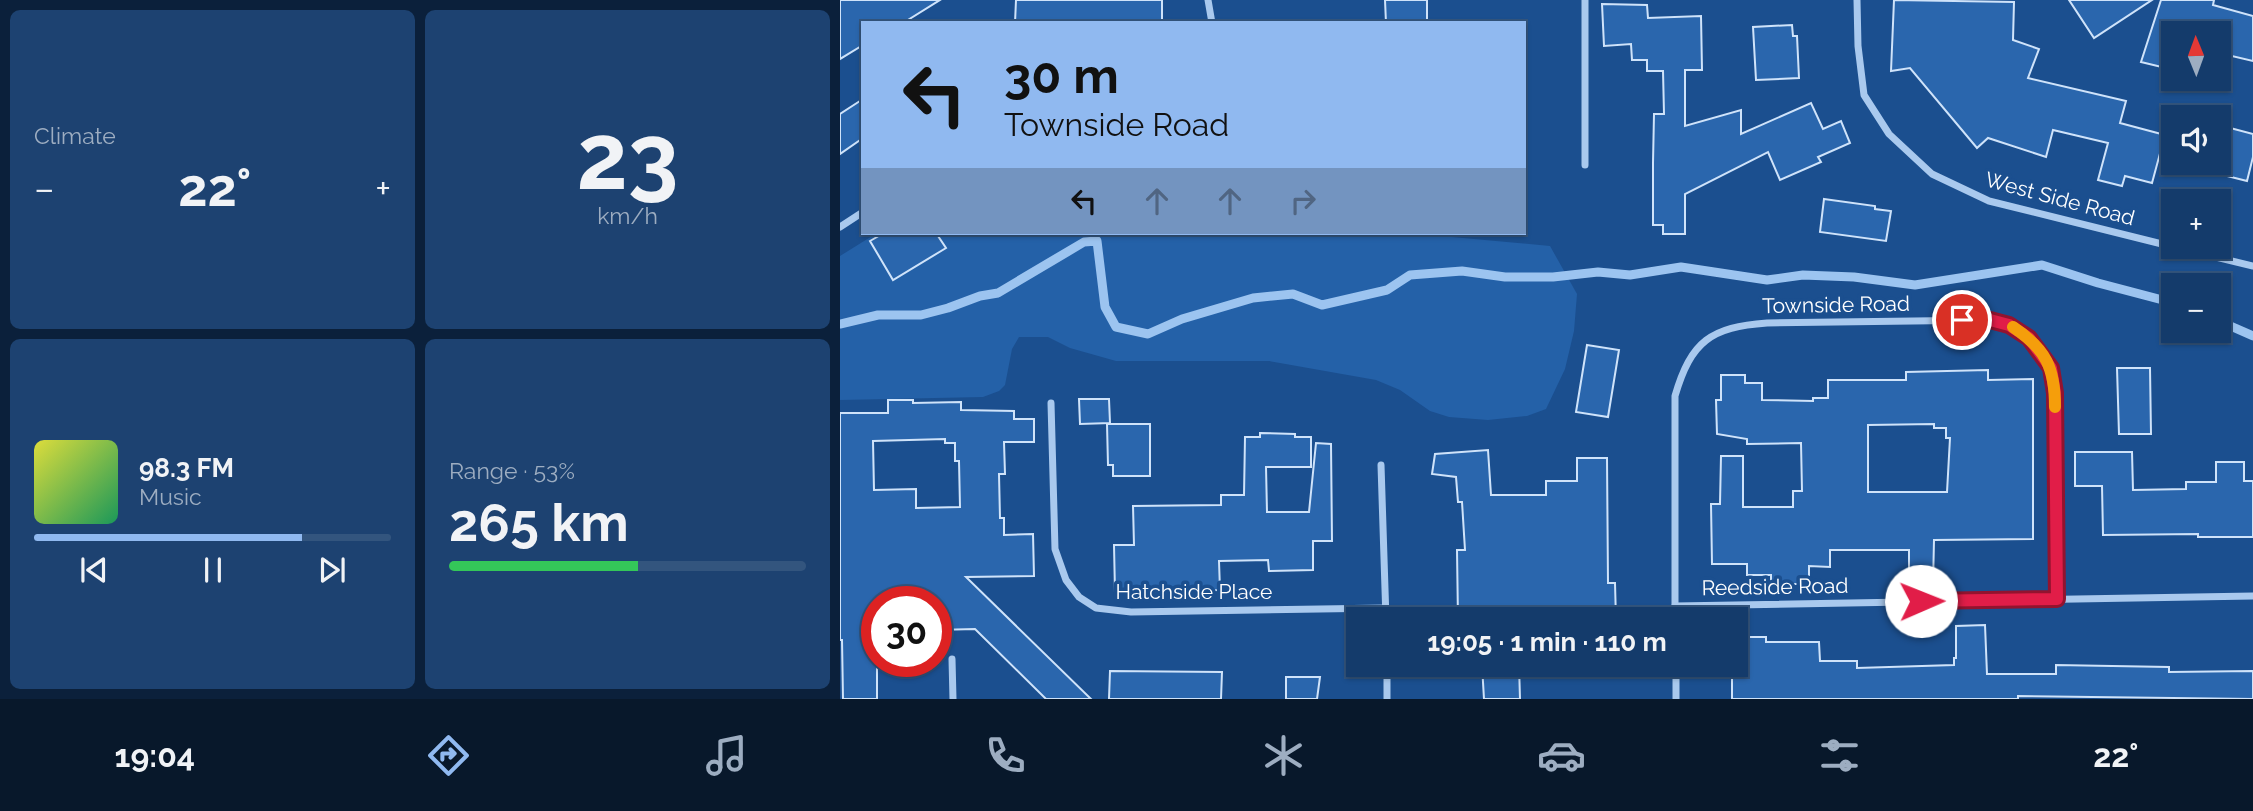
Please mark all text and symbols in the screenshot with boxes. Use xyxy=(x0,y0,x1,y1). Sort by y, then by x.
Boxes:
north arrow xyxy=(2161,21,2231,91)
map controls xyxy=(2161,21,2231,343)
text: 30 m xyxy=(1004,47,1119,104)
icon: left xyxy=(889,49,980,140)
text: 23 xyxy=(576,103,679,210)
button: sound xyxy=(2161,105,2231,175)
text: Townside Road xyxy=(1004,106,1229,143)
text: Climate xyxy=(34,122,116,149)
text: 22° xyxy=(178,157,251,218)
text: − xyxy=(34,166,54,211)
text: + xyxy=(375,166,391,211)
street label: West Side Road xyxy=(1983,167,2138,231)
icon: left xyxy=(1065,182,1103,220)
icon: ahead xyxy=(1138,182,1176,220)
icon: ahead xyxy=(1211,182,1249,220)
icon: right xyxy=(1284,182,1322,220)
button: + xyxy=(2161,189,2231,259)
text: km/h xyxy=(597,202,658,229)
button: − xyxy=(2161,273,2231,343)
pin xyxy=(1932,290,1992,350)
street label: Townside Road xyxy=(1762,291,1910,318)
icon: arrive xyxy=(1943,301,1981,339)
text: 98.3 FM xyxy=(139,453,234,483)
text: Range · 53% xyxy=(449,457,575,484)
text: Music xyxy=(139,483,202,510)
text: 265 km xyxy=(449,492,629,553)
icon: previous xyxy=(75,551,113,589)
icon: pause xyxy=(194,551,232,589)
icon: next xyxy=(313,551,351,589)
position arrow xyxy=(1884,564,1958,638)
street label: Reedside Road xyxy=(1701,573,1849,600)
street label: Hatchside Place xyxy=(1116,579,1272,604)
speed limit sign: 30 xyxy=(861,586,952,677)
text: 19:05 · 1 min · 110 m xyxy=(1427,627,1667,657)
icon: directions xyxy=(424,731,473,780)
icon: music xyxy=(702,731,751,780)
icon: phone xyxy=(981,731,1030,780)
icon: climate xyxy=(1259,731,1308,780)
icon: car xyxy=(1537,731,1586,780)
icon: filters xyxy=(1815,731,1864,780)
text: 19:04 xyxy=(115,737,195,774)
text: 22° xyxy=(2093,737,2138,774)

